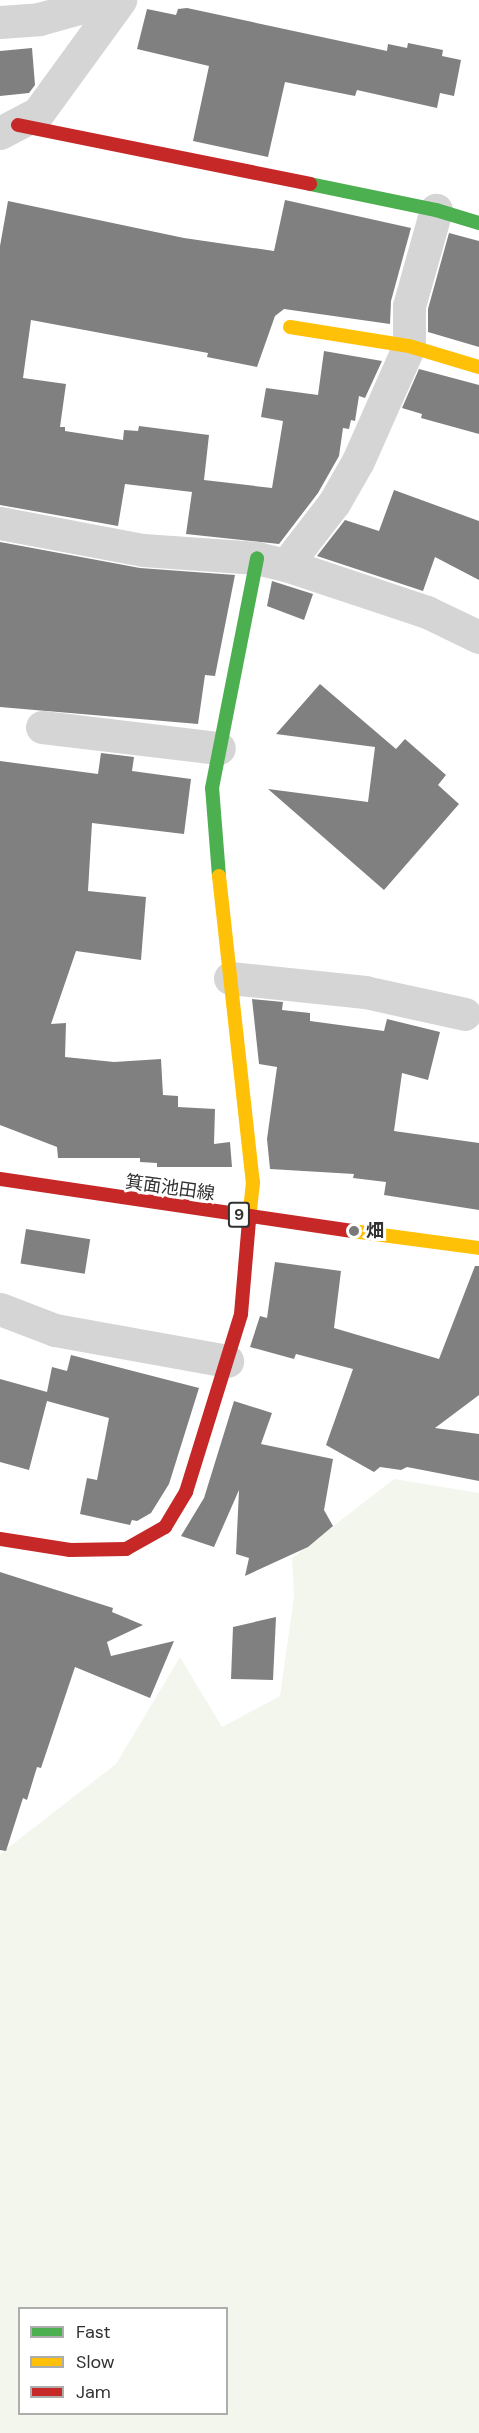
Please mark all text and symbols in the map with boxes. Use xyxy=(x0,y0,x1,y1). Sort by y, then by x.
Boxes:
street label: 箕面池田線 xyxy=(124,1171,216,1205)
road number: 9 xyxy=(227,1202,251,1228)
place label: 畑 xyxy=(366,1220,384,1242)
marker: 畑 xyxy=(347,1224,361,1238)
legend xyxy=(18,2307,228,2415)
text: Fast xyxy=(76,2320,111,2344)
text: Slow xyxy=(76,2350,115,2374)
text: Jam xyxy=(76,2380,111,2404)

